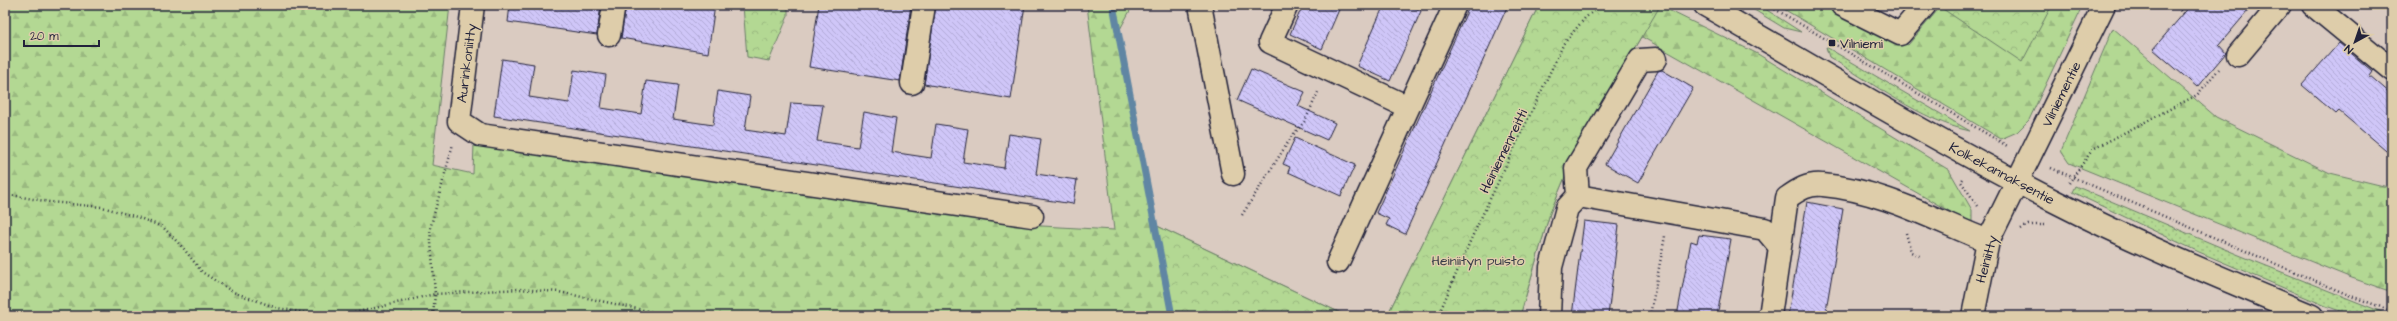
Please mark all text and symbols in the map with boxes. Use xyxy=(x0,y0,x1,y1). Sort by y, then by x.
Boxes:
scale bar xyxy=(24,22,99,48)
street label: Aurinkoniitty xyxy=(452,22,482,104)
north arrow xyxy=(2335,22,2375,62)
text: 20 m xyxy=(30,28,59,45)
place label: Vilniemi xyxy=(1840,34,1883,54)
marker: Vilniemi xyxy=(1827,38,1837,48)
text: N xyxy=(2341,41,2356,57)
street label: Vilniementie xyxy=(2037,58,2087,131)
street label: Heiniemenreitti xyxy=(1475,106,1533,197)
street label: Kolkekannaksentie xyxy=(1945,138,2058,210)
street label: Heiniitty xyxy=(1971,233,2003,285)
park label: Heiniityn puisto xyxy=(1432,251,1525,271)

